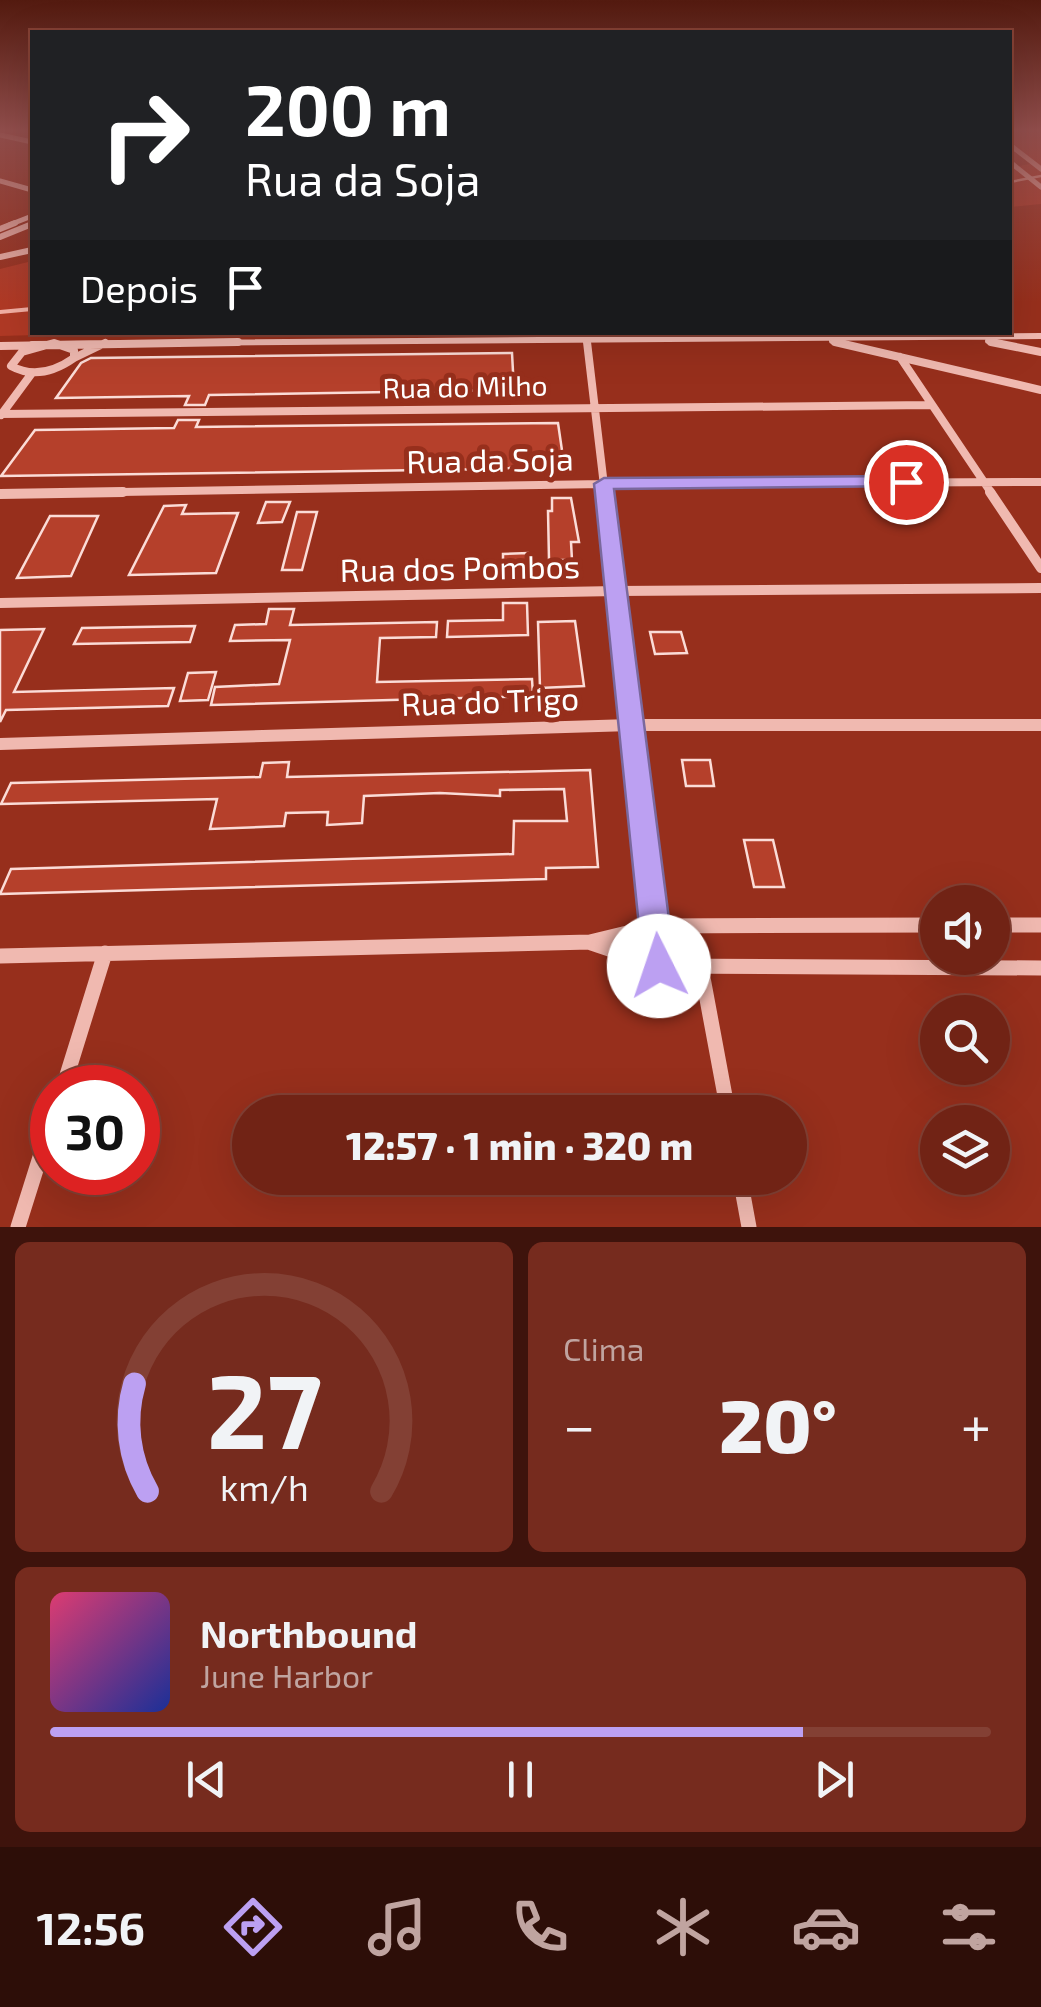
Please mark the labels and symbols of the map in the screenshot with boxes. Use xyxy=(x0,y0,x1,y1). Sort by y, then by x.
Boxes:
street label: Rua do Milho xyxy=(382,368,548,404)
street label: Rua da Soja xyxy=(406,439,574,480)
pin xyxy=(864,440,949,525)
street label: Rua dos Pombos xyxy=(340,546,580,588)
street label: Rua do Trigo xyxy=(400,678,580,722)
position arrow xyxy=(607,914,711,1018)
speed limit sign: 30 xyxy=(30,1065,160,1195)

